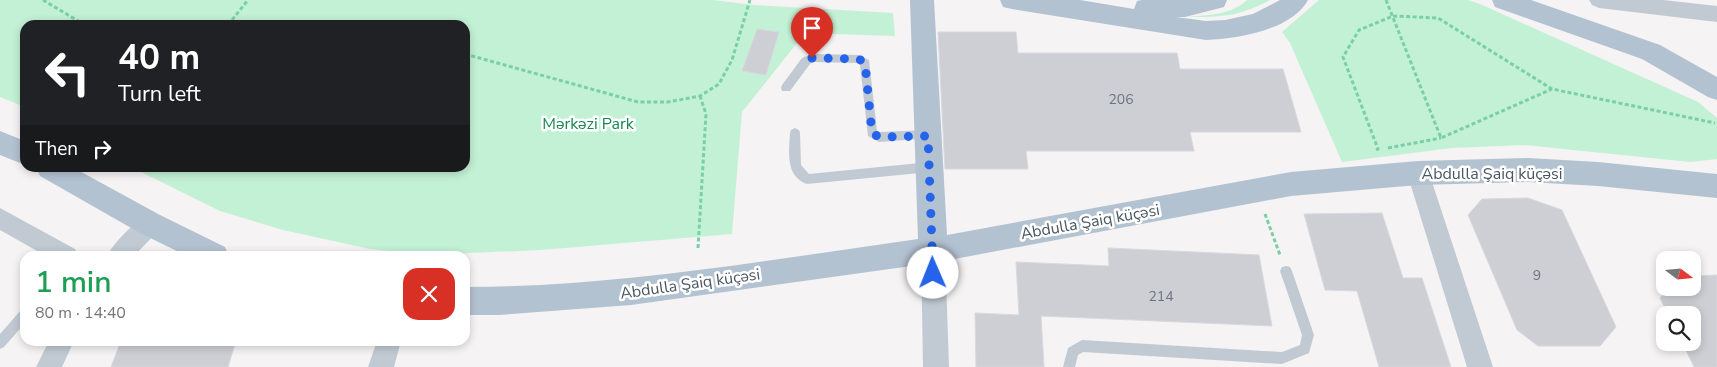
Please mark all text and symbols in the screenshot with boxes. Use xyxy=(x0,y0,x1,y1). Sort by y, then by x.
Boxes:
pin xyxy=(791,7,833,58)
icon: arrive xyxy=(798,14,826,42)
text: 40 m xyxy=(118,34,200,81)
icon: left xyxy=(35,40,100,105)
text: Turn left xyxy=(118,79,201,109)
house number: 206 xyxy=(1108,90,1134,109)
park label: Mərkəzi Park xyxy=(542,113,635,135)
icon: right xyxy=(88,135,116,163)
text: Then xyxy=(35,136,78,162)
street label: Abdulla Şaiq küçəsi xyxy=(1422,163,1562,185)
street label: Abdulla Şaiq küçəsi xyxy=(1019,199,1162,245)
position arrow xyxy=(906,246,958,298)
north arrow xyxy=(1656,251,1701,296)
map controls xyxy=(1656,251,1701,351)
text: 1 min xyxy=(35,262,111,303)
street label: Abdulla Şaiq küçəsi xyxy=(619,263,761,305)
house number: 9 xyxy=(1533,266,1541,285)
button: close xyxy=(403,268,455,320)
house number: 214 xyxy=(1148,287,1174,306)
text: 80 m · 14:40 xyxy=(35,302,126,324)
button: search xyxy=(1656,306,1701,351)

